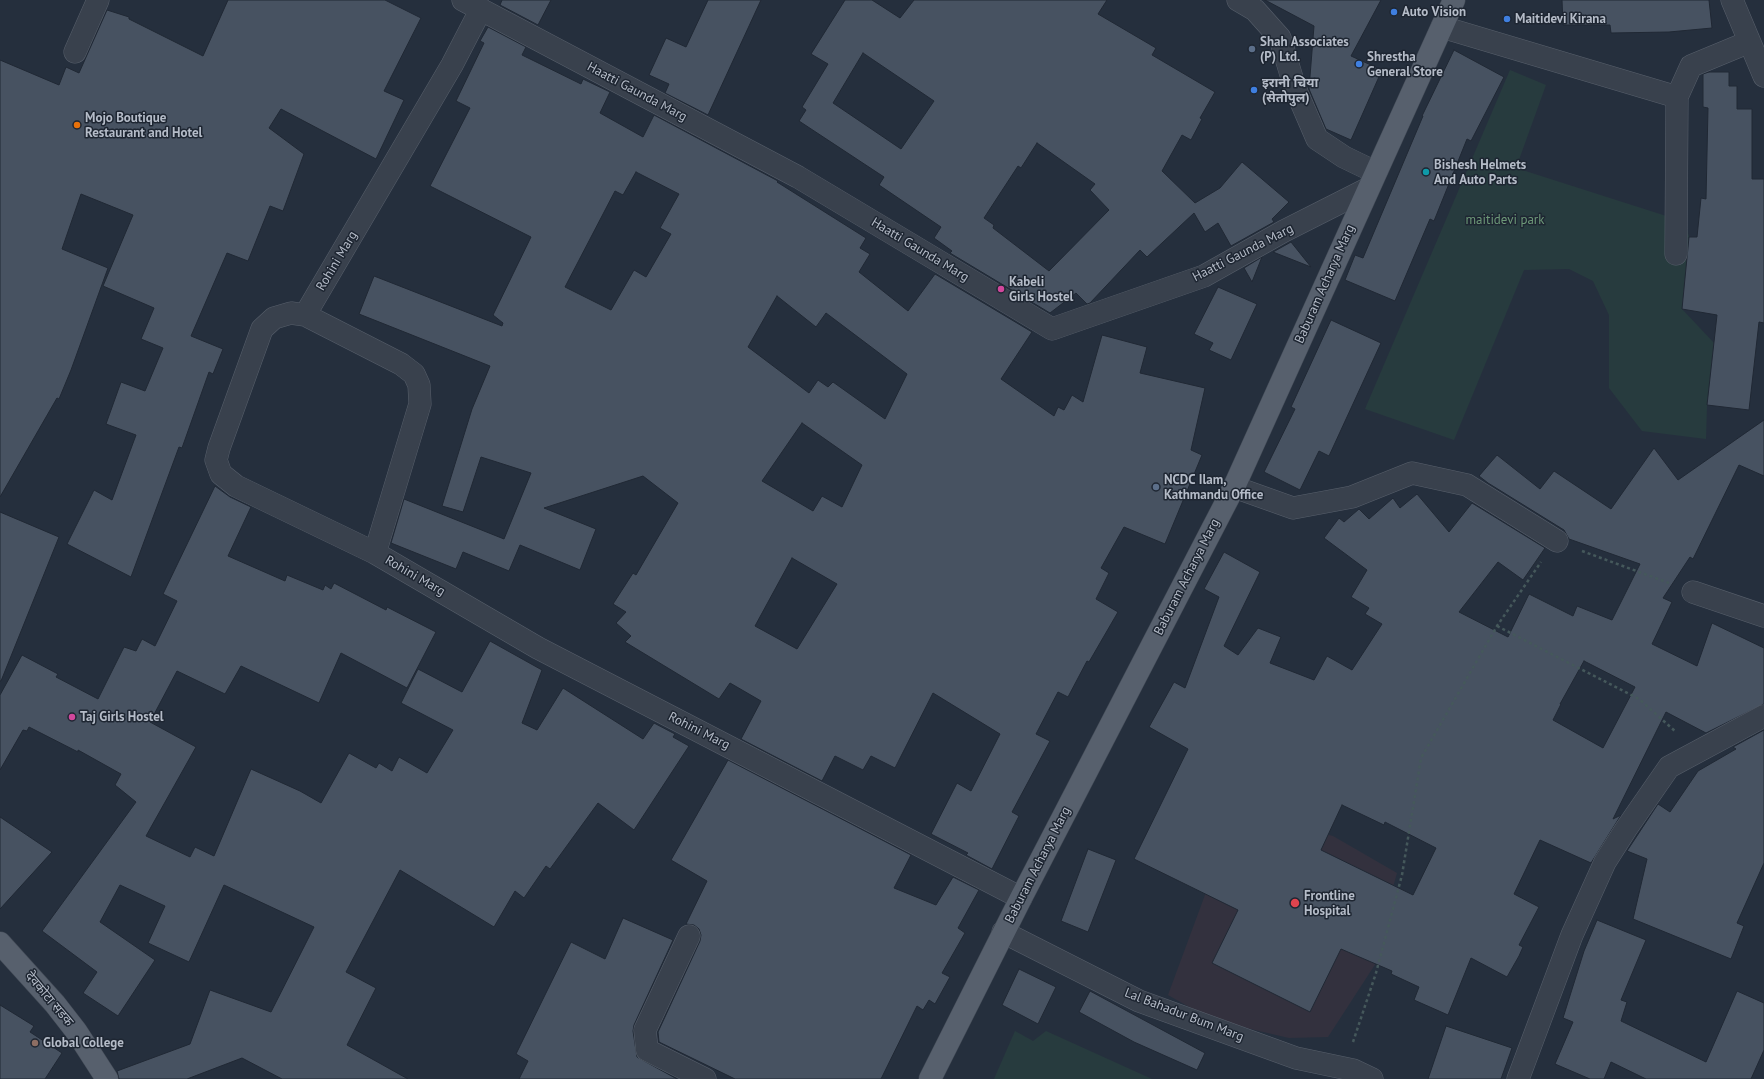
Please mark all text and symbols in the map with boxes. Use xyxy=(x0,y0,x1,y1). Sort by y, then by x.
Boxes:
place label: Auto Vision xyxy=(1402,4,1466,20)
marker: Auto Vision xyxy=(1389,7,1399,17)
place label: Maitidevi Kirana xyxy=(1515,11,1606,27)
marker: Maitidevi Kirana xyxy=(1502,14,1512,24)
place label: Shah Associates (P) Ltd. xyxy=(1260,34,1349,65)
marker: Shah Associates (P) Ltd. xyxy=(1247,44,1257,54)
place label: Shrestha General Store xyxy=(1367,49,1443,80)
street label: Haatti Gaunda Marg xyxy=(584,59,690,125)
marker: Shrestha General Store xyxy=(1354,59,1364,69)
place label: इरानी चिया (सेतोपुल) xyxy=(1262,75,1318,106)
marker: इरानी चिया (सेतोपुल) xyxy=(1249,85,1259,95)
place label: Mojo Boutique Restaurant and Hotel xyxy=(85,110,202,141)
marker: Mojo Boutique Restaurant and Hotel xyxy=(72,120,82,130)
place label: Bishesh Helmets And Auto Parts xyxy=(1434,157,1526,188)
marker: Bishesh Helmets And Auto Parts xyxy=(1421,167,1431,177)
park label: maitidevi park xyxy=(1465,212,1545,228)
street label: Haatti Gaunda Marg xyxy=(868,215,972,285)
street label: Haatti Gaunda Marg xyxy=(1190,221,1296,285)
street label: Baburam Acharya Marg xyxy=(1292,222,1358,346)
street label: Rohini Marg xyxy=(313,228,361,294)
place label: Kabeli Girls Hostel xyxy=(1009,274,1073,305)
marker: Kabeli Girls Hostel xyxy=(996,284,1006,294)
place label: NCDC Ilam, Kathmandu Office xyxy=(1164,472,1263,503)
marker: NCDC Ilam, Kathmandu Office xyxy=(1151,482,1161,492)
street label: Baburam Acharya Marg xyxy=(1151,516,1223,638)
street label: Rohini Marg xyxy=(382,553,448,599)
place label: Taj Girls Hostel xyxy=(80,709,164,725)
street label: Rohini Marg xyxy=(666,709,732,753)
marker: Taj Girls Hostel xyxy=(67,712,77,722)
street label: Baburam Acharya Marg xyxy=(1002,804,1074,926)
place label: Frontline Hospital xyxy=(1304,888,1355,919)
marker: Frontline Hospital xyxy=(1289,897,1301,909)
street label: देवकोटा सडक xyxy=(22,968,76,1030)
street label: Lal Bahadur Bum Marg xyxy=(1122,985,1246,1045)
place label: Global College xyxy=(43,1035,124,1051)
marker: Global College xyxy=(30,1038,40,1048)

